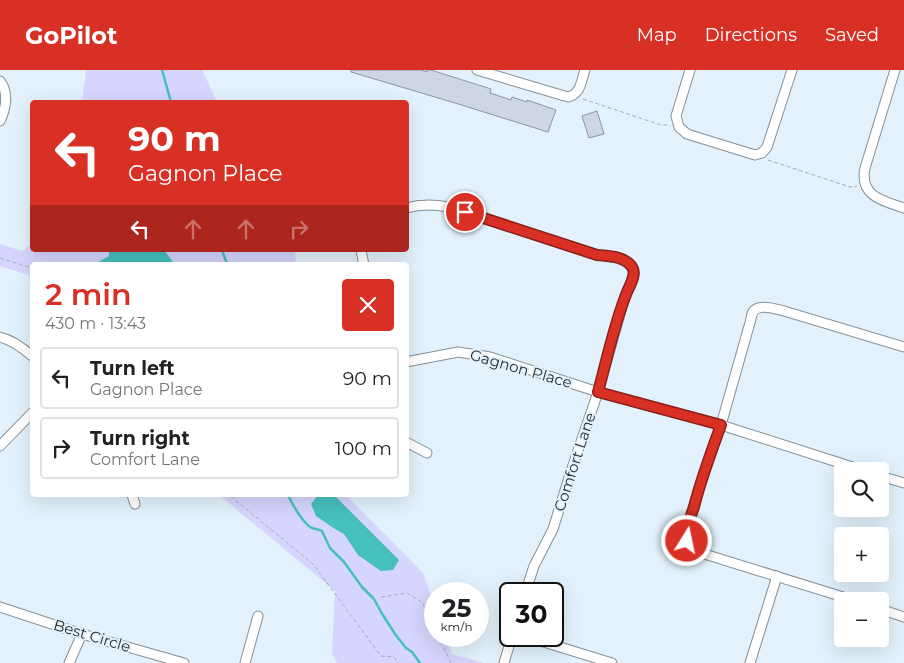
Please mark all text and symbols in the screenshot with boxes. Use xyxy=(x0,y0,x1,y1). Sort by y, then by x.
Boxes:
text: GoPilot xyxy=(25,21,117,50)
text: Map xyxy=(637,24,677,46)
text: Directions xyxy=(705,24,797,46)
text: Saved xyxy=(825,24,879,46)
text: 90 m xyxy=(128,117,221,160)
icon: left xyxy=(45,120,110,185)
text: Gagnon Place xyxy=(128,160,283,187)
pin xyxy=(444,191,486,233)
icon: arrive xyxy=(451,198,479,226)
icon: left xyxy=(126,215,154,243)
icon: ahead xyxy=(179,215,207,243)
icon: ahead xyxy=(232,215,260,243)
icon: right xyxy=(285,215,313,243)
text: 2 min xyxy=(45,276,132,313)
button: close xyxy=(342,279,394,331)
text: 430 m · 13:43 xyxy=(45,314,146,333)
street label: Gagnon Place xyxy=(468,345,574,392)
text: Turn left xyxy=(90,357,175,380)
icon: left xyxy=(47,364,75,392)
text: 90 m xyxy=(343,367,392,390)
text: Gagnon Place xyxy=(90,380,202,399)
street label: Comfort Lane xyxy=(550,410,599,514)
text: Turn right xyxy=(90,427,190,450)
icon: right xyxy=(47,434,75,462)
text: 100 m xyxy=(335,437,392,460)
text: Comfort Lane xyxy=(90,450,200,469)
map controls xyxy=(834,462,889,647)
button: search xyxy=(834,462,889,517)
position arrow xyxy=(660,514,712,566)
button: + xyxy=(834,527,889,582)
speed limit sign: 30 xyxy=(499,582,564,647)
button: − xyxy=(834,592,889,647)
text: 25 xyxy=(442,593,471,623)
street label: Best Circle xyxy=(51,615,133,656)
text: km/h xyxy=(440,619,473,634)

